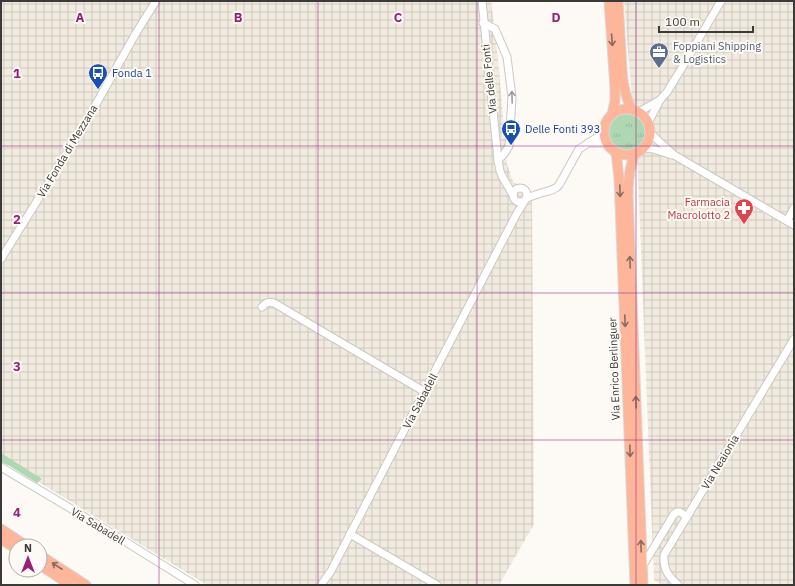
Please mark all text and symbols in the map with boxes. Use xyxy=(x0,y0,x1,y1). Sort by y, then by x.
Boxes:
scale bar xyxy=(659,8,753,34)
text: A xyxy=(76,9,85,26)
text: B xyxy=(234,9,243,26)
text: C xyxy=(394,9,403,26)
text: D xyxy=(551,9,561,26)
text: 100 m xyxy=(665,14,700,29)
one-way arrow xyxy=(608,33,615,46)
place label: Foppiani Shipping & Logistics xyxy=(673,39,761,66)
office icon: Foppiani Shipping & Logistics xyxy=(648,41,670,69)
street label: Via delle Fonti xyxy=(478,44,500,114)
bus stop icon: Fonda 1 xyxy=(87,62,109,90)
text: 1 xyxy=(13,65,21,82)
place label: Fonda 1 xyxy=(112,66,152,80)
one-way arrow xyxy=(508,91,515,104)
street label: Via Fonda di Mezzana xyxy=(34,102,100,200)
bus stop icon: Delle Fonti 393 xyxy=(500,118,522,146)
place label: Delle Fonti 393 xyxy=(525,122,600,136)
one-way arrow xyxy=(616,184,623,197)
place label: Farmacia Macrolotto 2 xyxy=(667,195,730,222)
pharmacy icon: Farmacia Macrolotto 2 xyxy=(733,197,755,225)
text: 2 xyxy=(13,211,21,228)
one-way arrow xyxy=(627,256,634,269)
one-way arrow xyxy=(621,314,628,327)
street label: Via Enrico Berlinguer xyxy=(605,317,623,421)
text: 3 xyxy=(13,358,21,375)
street label: Via Sabadell xyxy=(400,371,440,431)
one-way arrow xyxy=(632,396,639,409)
street label: Via Neaionia xyxy=(698,432,742,492)
one-way arrow xyxy=(626,444,633,457)
text: 4 xyxy=(13,504,21,521)
street label: Via Sabadell xyxy=(68,504,128,548)
north arrow xyxy=(8,538,48,578)
one-way arrow xyxy=(637,540,645,553)
text: N xyxy=(24,541,32,555)
one-way arrow xyxy=(52,562,63,570)

